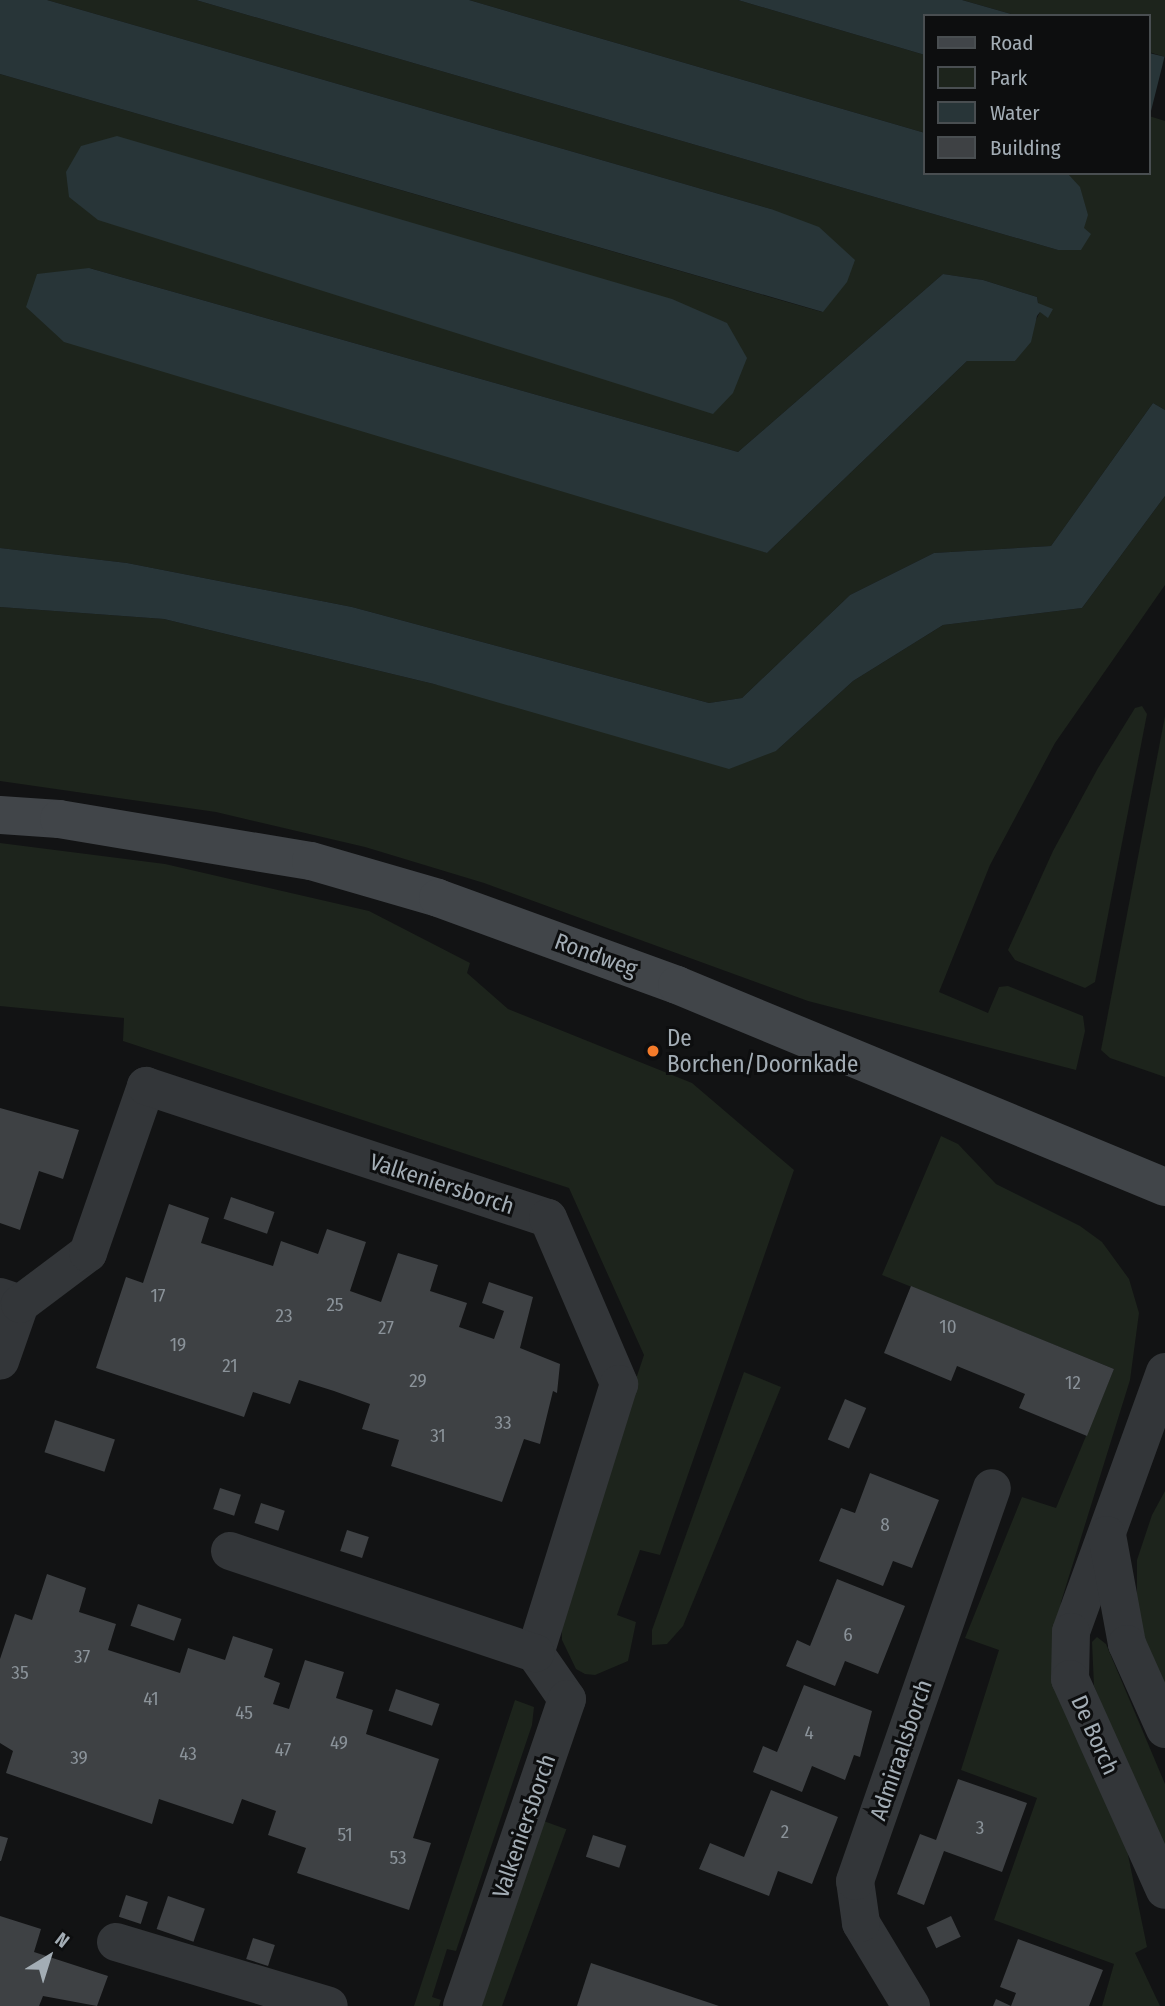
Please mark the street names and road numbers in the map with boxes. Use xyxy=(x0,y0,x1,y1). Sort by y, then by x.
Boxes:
street label: Rondweg xyxy=(551,927,641,983)
street label: Valkeniersborch xyxy=(366,1148,518,1220)
street label: Admiraalsborch xyxy=(864,1676,938,1824)
street label: De Borch xyxy=(1065,1691,1125,1779)
street label: Valkeniersborch xyxy=(486,1750,562,1902)

